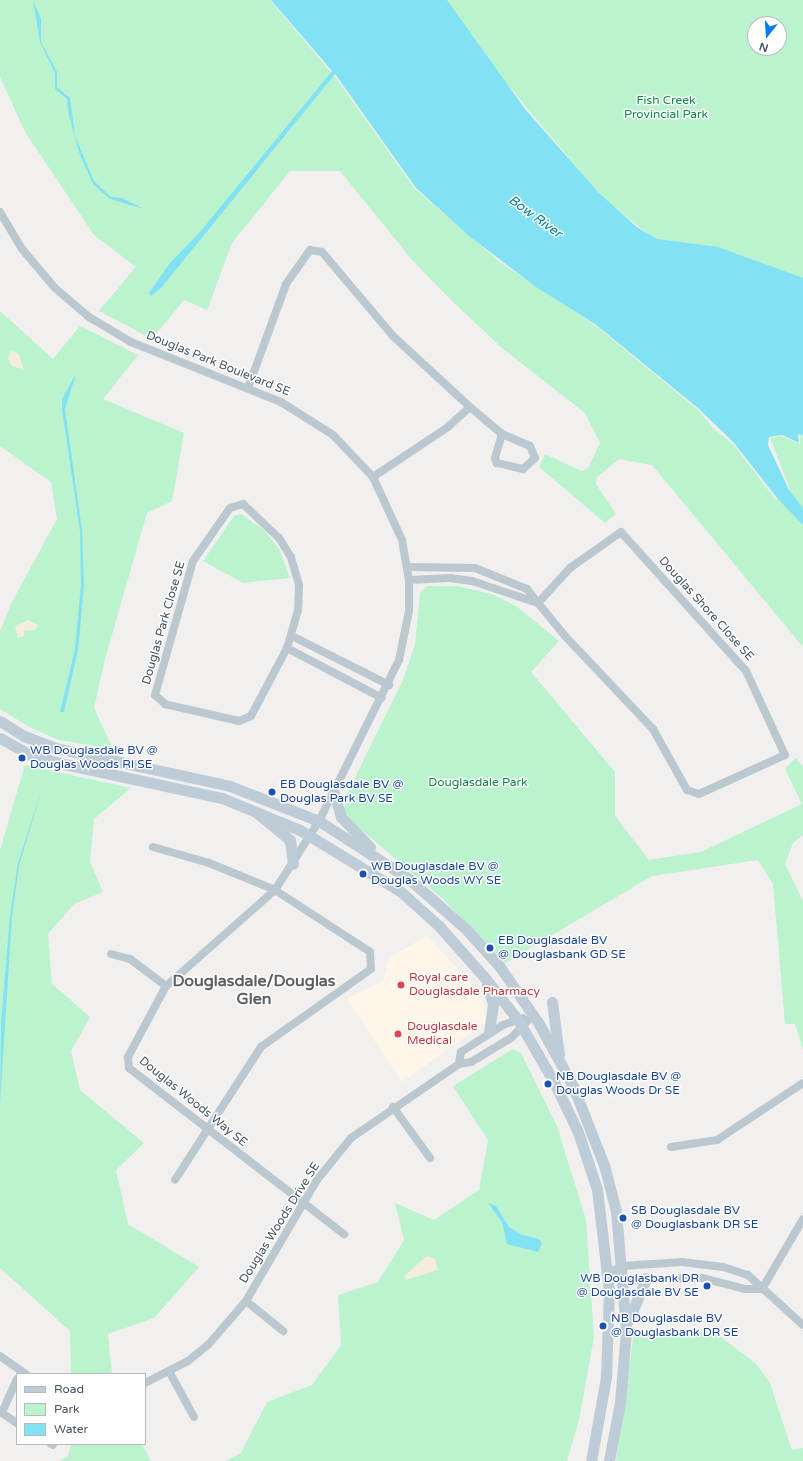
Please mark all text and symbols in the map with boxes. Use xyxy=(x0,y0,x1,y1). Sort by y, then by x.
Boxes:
north arrow xyxy=(747,16,787,56)
text: N xyxy=(758,39,770,55)
park label: Fish Creek Provincial Park xyxy=(624,94,708,122)
water label: Bow River xyxy=(505,192,565,242)
street label: Douglas Park Boulevard SE xyxy=(144,328,292,400)
street label: Douglas Shore Close SE xyxy=(655,554,757,664)
street label: Douglas Park Close SE xyxy=(139,560,189,686)
place label: WB Douglasdale BV @ Douglas Woods RI SE xyxy=(30,744,158,772)
marker: WB Douglasdale BV @ Douglas Woods RI SE xyxy=(17,753,27,763)
park label: Douglasdale Park xyxy=(428,776,528,790)
place label: EB Douglasdale BV @ Douglas Park BV SE xyxy=(280,778,403,806)
marker: EB Douglasdale BV @ Douglas Park BV SE xyxy=(267,787,277,797)
place label: WB Douglasdale BV @ Douglas Woods WY SE xyxy=(371,860,501,888)
marker: WB Douglasdale BV @ Douglas Woods WY SE xyxy=(358,869,368,879)
place label: EB Douglasdale BV @ Douglasbank GD SE xyxy=(498,934,626,962)
marker: EB Douglasdale BV @ Douglasbank GD SE xyxy=(485,943,495,953)
district label: Douglasdale/Douglas Glen xyxy=(172,971,336,1009)
place label: Royal care Douglasdale Pharmacy xyxy=(409,971,540,999)
marker: Royal care Douglasdale Pharmacy xyxy=(396,980,406,990)
place label: Douglasdale Medical xyxy=(407,1020,478,1048)
marker: Douglasdale Medical xyxy=(392,1028,404,1040)
street label: Douglas Woods Way SE xyxy=(136,1054,250,1150)
place label: NB Douglasdale BV @ Douglas Woods Dr SE xyxy=(556,1070,681,1098)
marker: NB Douglasdale BV @ Douglas Woods Dr SE xyxy=(543,1079,553,1089)
street label: Douglas Woods Drive SE xyxy=(237,1160,323,1286)
place label: SB Douglasdale BV @ Douglasbank DR SE xyxy=(631,1204,758,1232)
marker: SB Douglasdale BV @ Douglasbank DR SE xyxy=(618,1213,628,1223)
place label: WB Douglasbank DR @ Douglasdale BV SE xyxy=(577,1272,699,1300)
marker: WB Douglasbank DR @ Douglasdale BV SE xyxy=(702,1281,712,1291)
place label: NB Douglasdale BV @ Douglasbank DR SE xyxy=(611,1312,738,1340)
marker: NB Douglasdale BV @ Douglasbank DR SE xyxy=(598,1321,608,1331)
legend xyxy=(16,1373,146,1445)
text: Road xyxy=(54,1382,84,1396)
text: Park xyxy=(54,1402,80,1416)
text: Water xyxy=(54,1422,88,1436)

